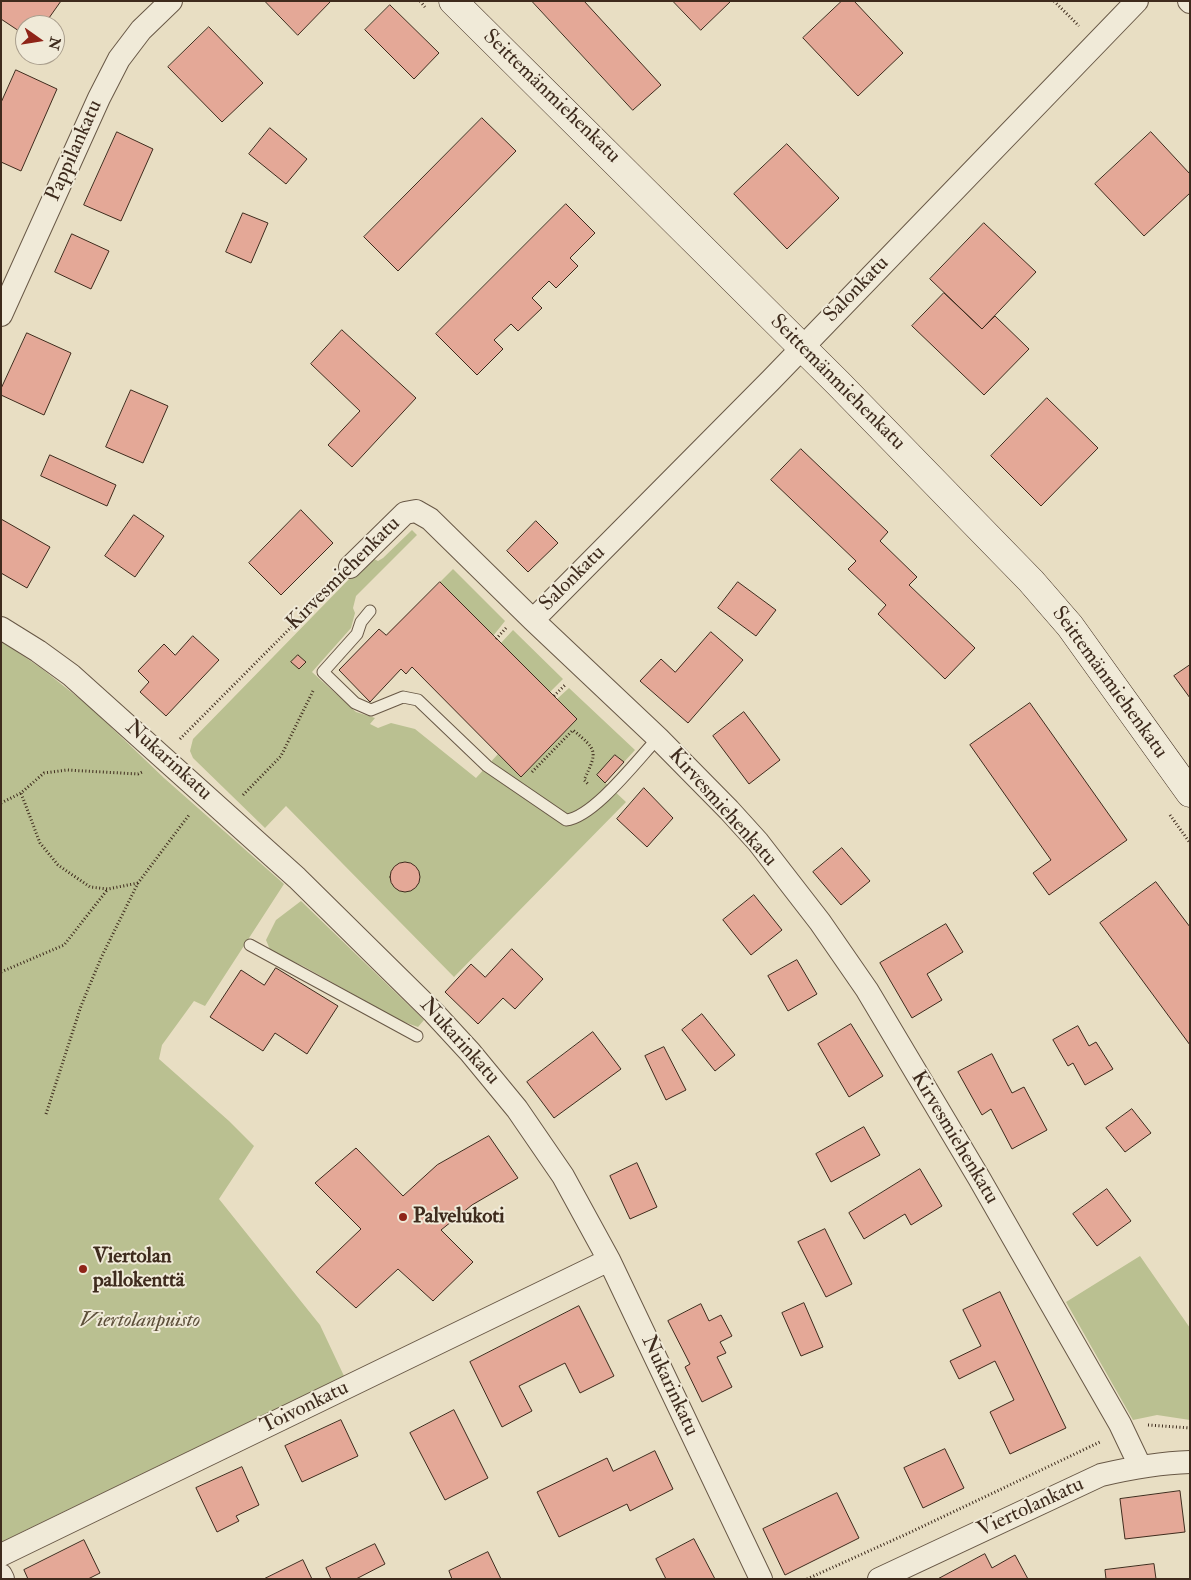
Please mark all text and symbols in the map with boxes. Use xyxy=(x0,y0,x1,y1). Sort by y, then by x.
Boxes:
north arrow xyxy=(15,15,65,65)
street label: Seittemänmiehenkatu xyxy=(477,25,625,169)
text: N xyxy=(44,35,64,51)
street label: Pappilankatu xyxy=(41,96,109,206)
street label: Salonkatu xyxy=(819,251,895,329)
street label: Seittemänmiehenkatu xyxy=(764,310,910,456)
street label: Kirvesmiehenkatu xyxy=(282,512,406,636)
street label: Salonkatu xyxy=(535,541,611,617)
street label: Seittemänmiehenkatu xyxy=(1045,602,1173,764)
street label: Nukarinkatu xyxy=(119,715,217,807)
street label: Kirvesmiehenkatu xyxy=(662,744,782,872)
street label: Nukarinkatu xyxy=(413,993,505,1091)
street label: Kirvesmiehenkatu xyxy=(904,1067,1004,1209)
place label: Palvelukoti xyxy=(413,1204,505,1230)
marker: Palvelukoti xyxy=(397,1211,409,1223)
place label: Viertolan pallokenttä xyxy=(93,1244,184,1294)
marker: Viertolan pallokenttä xyxy=(77,1263,89,1275)
park label: Viertolanpuisto xyxy=(80,1308,200,1334)
street label: Nukarinkatu xyxy=(635,1332,703,1440)
street label: Toivonkatu xyxy=(257,1376,353,1440)
street label: Viertolankatu xyxy=(974,1472,1088,1544)

